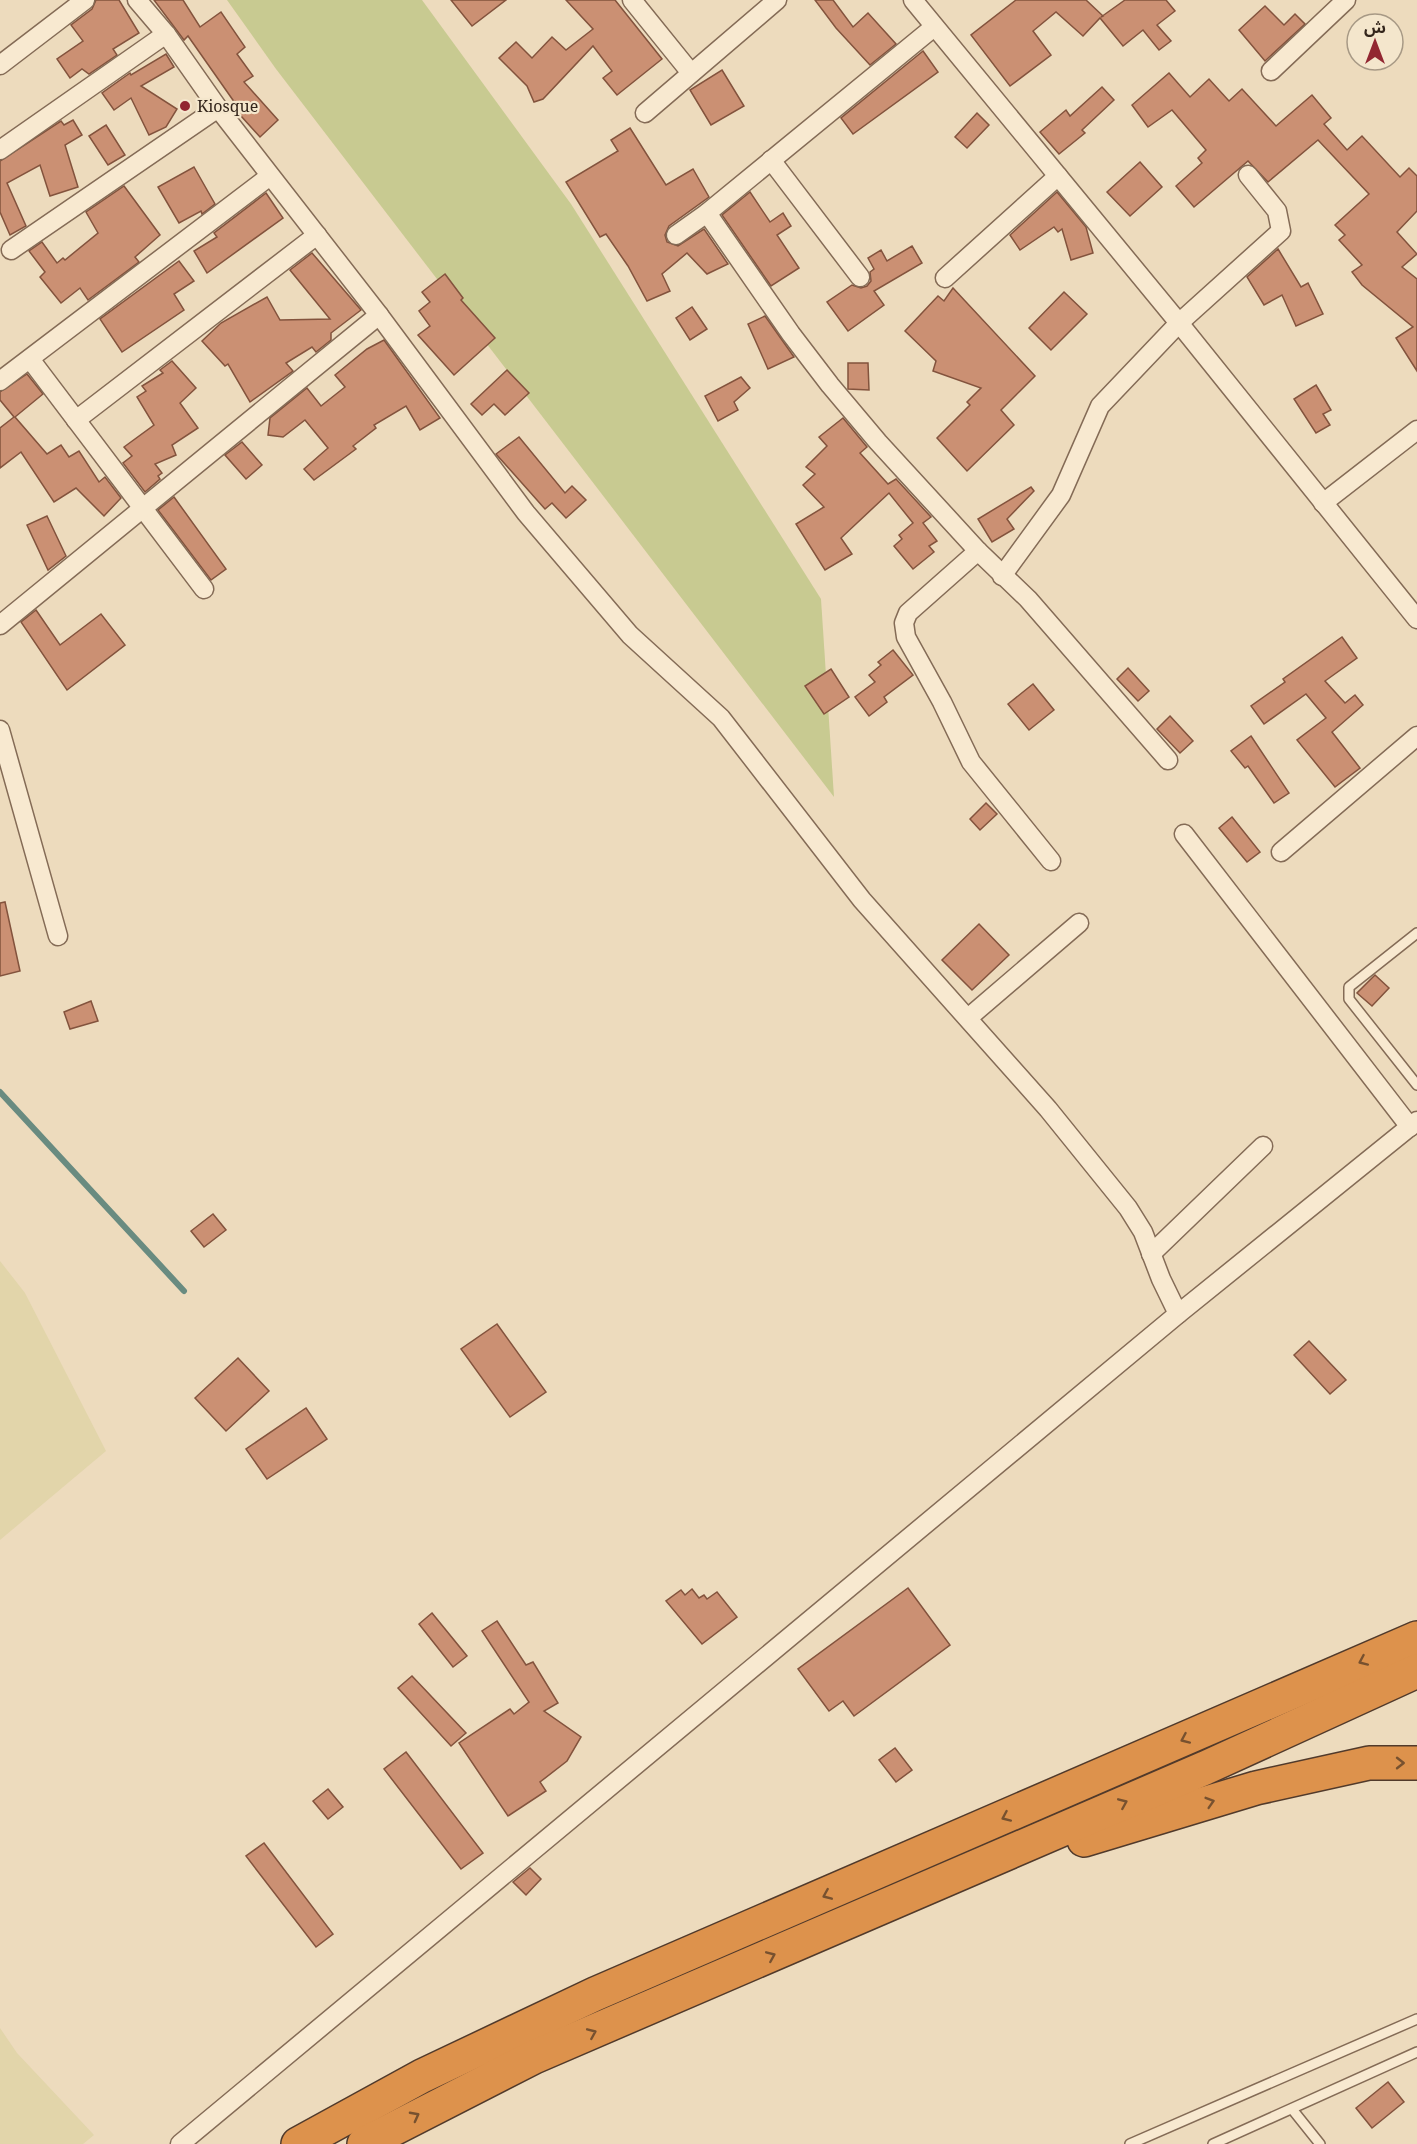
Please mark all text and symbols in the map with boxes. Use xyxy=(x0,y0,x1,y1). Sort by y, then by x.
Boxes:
north arrow xyxy=(1345,12,1405,72)
text: ش xyxy=(1364,16,1386,38)
place label: Kiosque xyxy=(197,95,258,117)
marker: Kiosque xyxy=(178,99,192,113)
one-way arrow xyxy=(1359,1654,1370,1666)
one-way arrow xyxy=(1180,1732,1191,1744)
one-way arrow xyxy=(1396,1757,1405,1769)
one-way arrow xyxy=(1204,1797,1215,1809)
one-way arrow xyxy=(1117,1799,1128,1811)
one-way arrow xyxy=(1001,1810,1012,1822)
one-way arrow xyxy=(822,1888,833,1900)
one-way arrow xyxy=(764,1951,775,1963)
one-way arrow xyxy=(585,2028,596,2040)
one-way arrow xyxy=(409,2112,420,2123)

